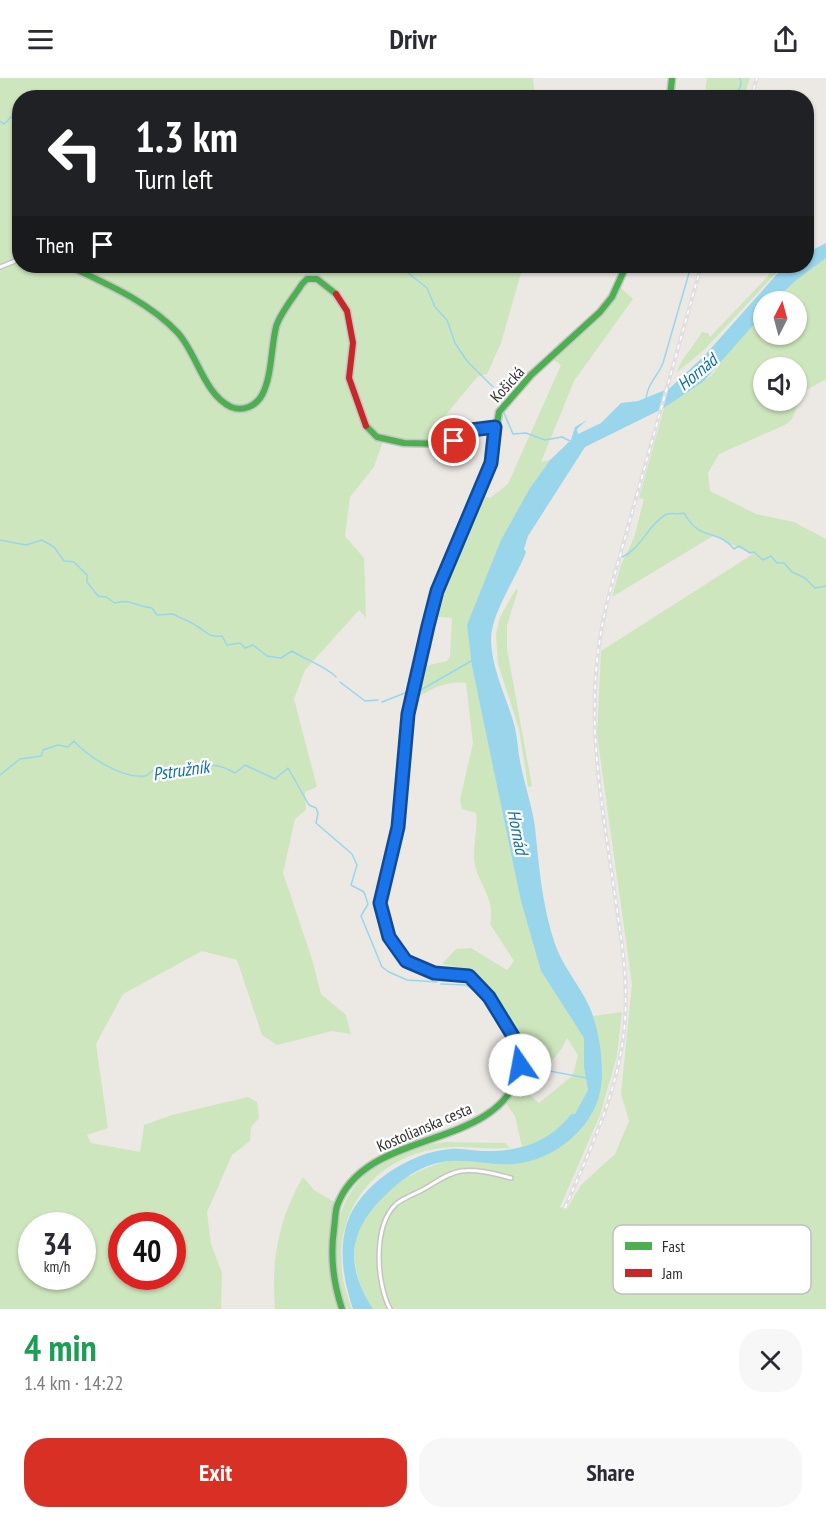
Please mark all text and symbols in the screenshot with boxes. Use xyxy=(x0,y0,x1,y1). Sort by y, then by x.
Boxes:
text: Drivr xyxy=(389,22,437,56)
icon: menu xyxy=(24,23,57,56)
icon: share xyxy=(769,23,802,56)
text: 1.3 km xyxy=(135,109,238,164)
icon: left xyxy=(36,114,114,192)
text: Turn left xyxy=(135,162,213,196)
icon: arrive xyxy=(86,228,119,261)
text: Then xyxy=(36,231,74,259)
north arrow xyxy=(753,291,807,345)
map controls xyxy=(753,291,807,411)
water label: Hornád xyxy=(672,347,723,395)
button: sound xyxy=(753,357,807,411)
street label: Košická xyxy=(486,362,528,406)
pin xyxy=(428,415,479,466)
icon: arrive xyxy=(437,424,470,457)
water label: Pstružník xyxy=(151,754,213,785)
water label: Hornád xyxy=(502,808,534,859)
position arrow xyxy=(488,1033,552,1097)
street label: Kostolianska cesta xyxy=(374,1098,474,1156)
speed limit sign: 40 xyxy=(108,1212,186,1290)
text: 34 xyxy=(43,1224,71,1263)
legend xyxy=(613,1225,811,1294)
text: Fast xyxy=(662,1236,685,1256)
text: km/h xyxy=(44,1257,70,1276)
text: Jam xyxy=(661,1263,683,1283)
text: 4 min xyxy=(24,1324,97,1371)
button: close xyxy=(739,1329,802,1392)
text: 1.4 km · 14:22 xyxy=(24,1370,123,1396)
button: Exit xyxy=(24,1438,407,1507)
button: Share xyxy=(419,1438,802,1507)

